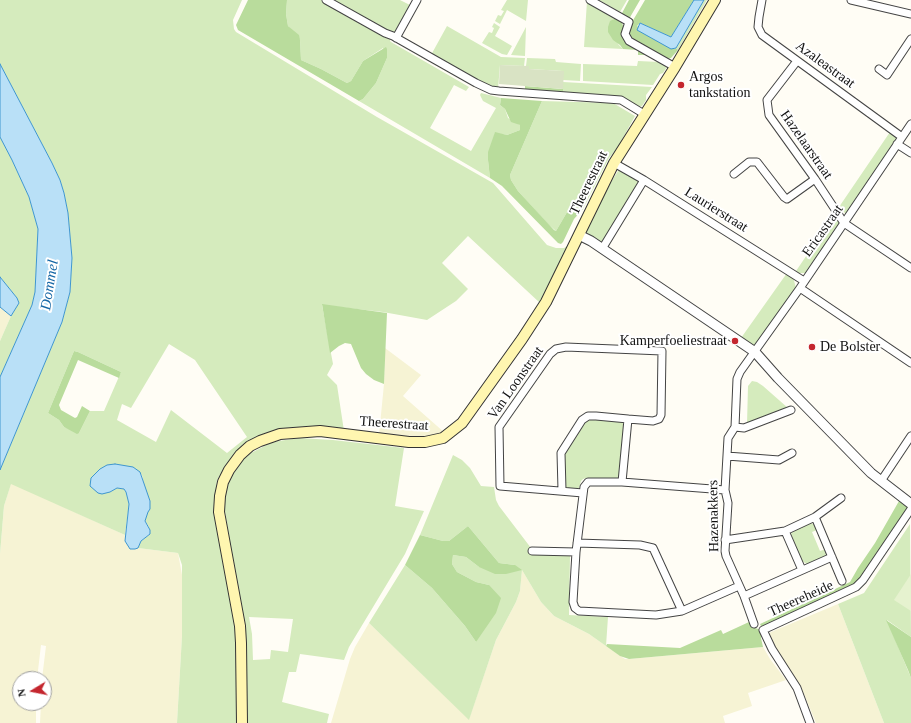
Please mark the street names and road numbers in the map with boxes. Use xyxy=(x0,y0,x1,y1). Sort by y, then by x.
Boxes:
street label: Azaleastraat xyxy=(792,38,858,92)
street label: Hazelaarstraat xyxy=(776,107,836,183)
street label: Theerestraat xyxy=(566,148,612,218)
street label: Laurierstraat xyxy=(681,184,751,236)
street label: Ericastraat xyxy=(799,202,847,260)
street label: Van Loonstraat xyxy=(485,343,547,423)
street label: Theerestraat xyxy=(359,413,429,435)
street label: Hazenakkers xyxy=(705,480,723,552)
street label: Theereheide xyxy=(766,577,836,621)

